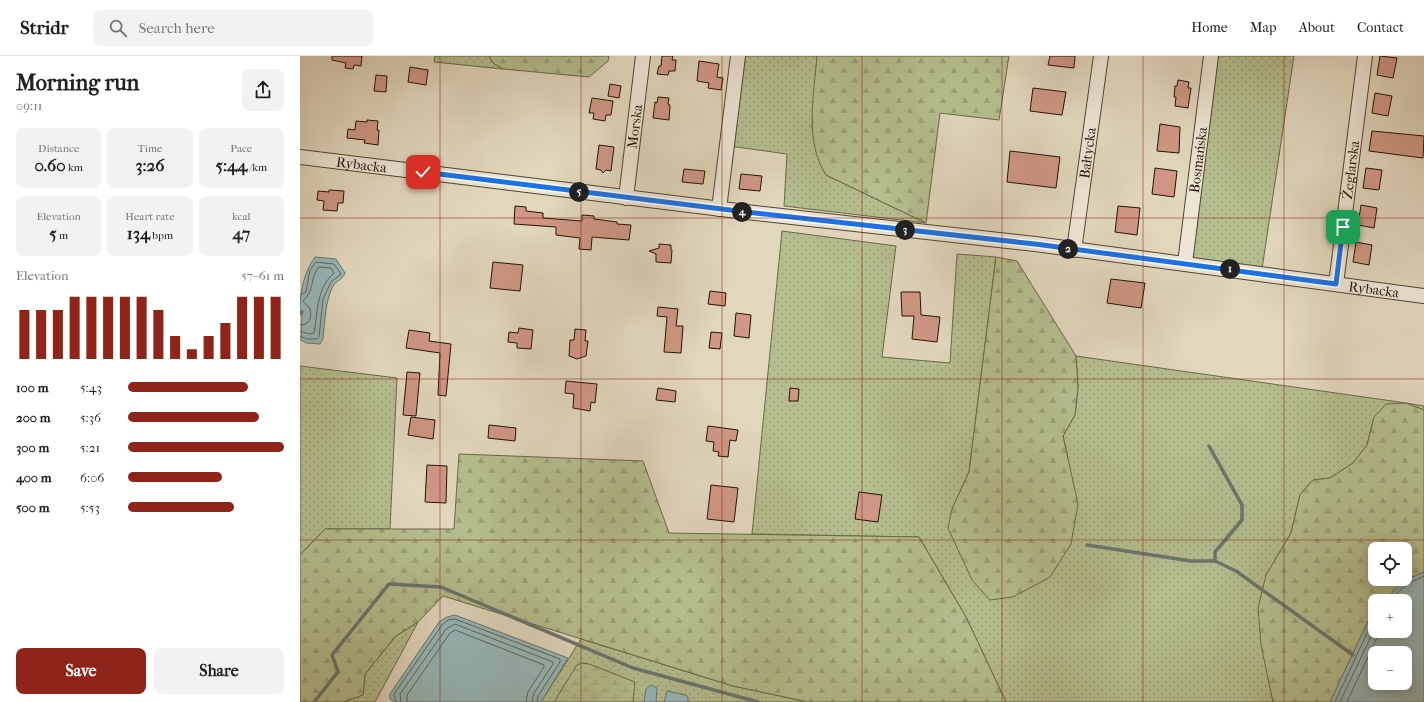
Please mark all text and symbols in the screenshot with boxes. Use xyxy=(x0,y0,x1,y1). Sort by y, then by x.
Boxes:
search box xyxy=(93,10,373,46)
text: Stridr xyxy=(20,17,69,39)
icon: search xyxy=(107,17,129,39)
text: Search here xyxy=(139,19,215,37)
text: Home xyxy=(1191,19,1228,36)
text: Map xyxy=(1250,19,1277,36)
text: About xyxy=(1299,19,1335,36)
text: Contact xyxy=(1357,19,1404,36)
button: share xyxy=(242,69,284,111)
text: Morning run xyxy=(16,70,139,96)
text: 09:11 xyxy=(16,98,42,113)
street label: Morska xyxy=(623,103,646,150)
street label: Bosmańska xyxy=(1185,125,1211,194)
street label: Bałtycka xyxy=(1076,126,1100,180)
street label: Żeglarska xyxy=(1338,139,1363,200)
text: Distance xyxy=(38,142,79,155)
text: Time xyxy=(137,142,162,155)
text: Pace xyxy=(230,142,252,155)
street label: Rybacka xyxy=(335,153,388,176)
text: 0.60 xyxy=(34,155,66,175)
text: 3:26 xyxy=(135,155,165,175)
text: 5:44 xyxy=(216,155,247,175)
pin xyxy=(406,155,440,189)
text: km xyxy=(66,161,83,174)
text: /km xyxy=(247,161,267,174)
icon: check xyxy=(412,161,434,183)
pin: 5 xyxy=(569,182,589,202)
text: 5 xyxy=(577,185,581,198)
pin: 4 xyxy=(732,202,752,222)
text: 4 xyxy=(739,205,745,218)
text: Elevation xyxy=(36,210,81,223)
text: Heart rate xyxy=(125,210,175,223)
text: kcal xyxy=(232,210,251,223)
pin xyxy=(1326,210,1360,244)
icon: arrive xyxy=(1332,216,1354,238)
pin: 3 xyxy=(895,220,915,240)
text: 5 xyxy=(49,223,57,243)
text: 134 xyxy=(127,223,150,243)
text: 47 xyxy=(232,223,250,243)
text: 3 xyxy=(903,223,907,236)
text: m xyxy=(57,229,68,242)
text: bpm xyxy=(150,229,173,242)
pin: 2 xyxy=(1058,239,1078,259)
text: 2 xyxy=(1065,242,1071,255)
pin: 1 xyxy=(1220,259,1240,279)
text: 1 xyxy=(1228,262,1232,275)
text: Elevation xyxy=(16,268,69,283)
text: 57–61 m xyxy=(241,268,284,283)
street label: Rybacka xyxy=(1348,278,1401,301)
text: 100 m xyxy=(16,380,49,395)
text: 5:43 xyxy=(80,380,102,395)
text: 200 m xyxy=(16,410,51,425)
text: 5:36 xyxy=(80,410,101,425)
text: 300 m xyxy=(16,440,49,455)
text: 5:21 xyxy=(80,440,100,455)
text: 400 m xyxy=(16,470,52,485)
text: 6:06 xyxy=(80,470,104,485)
text: 500 m xyxy=(16,500,50,515)
text: 5:53 xyxy=(80,500,100,515)
map controls xyxy=(1368,542,1412,690)
button: locate xyxy=(1368,542,1412,586)
button: + xyxy=(1368,594,1412,638)
button: − xyxy=(1368,646,1412,690)
button: Save xyxy=(16,648,146,694)
button: Share xyxy=(154,648,284,694)

